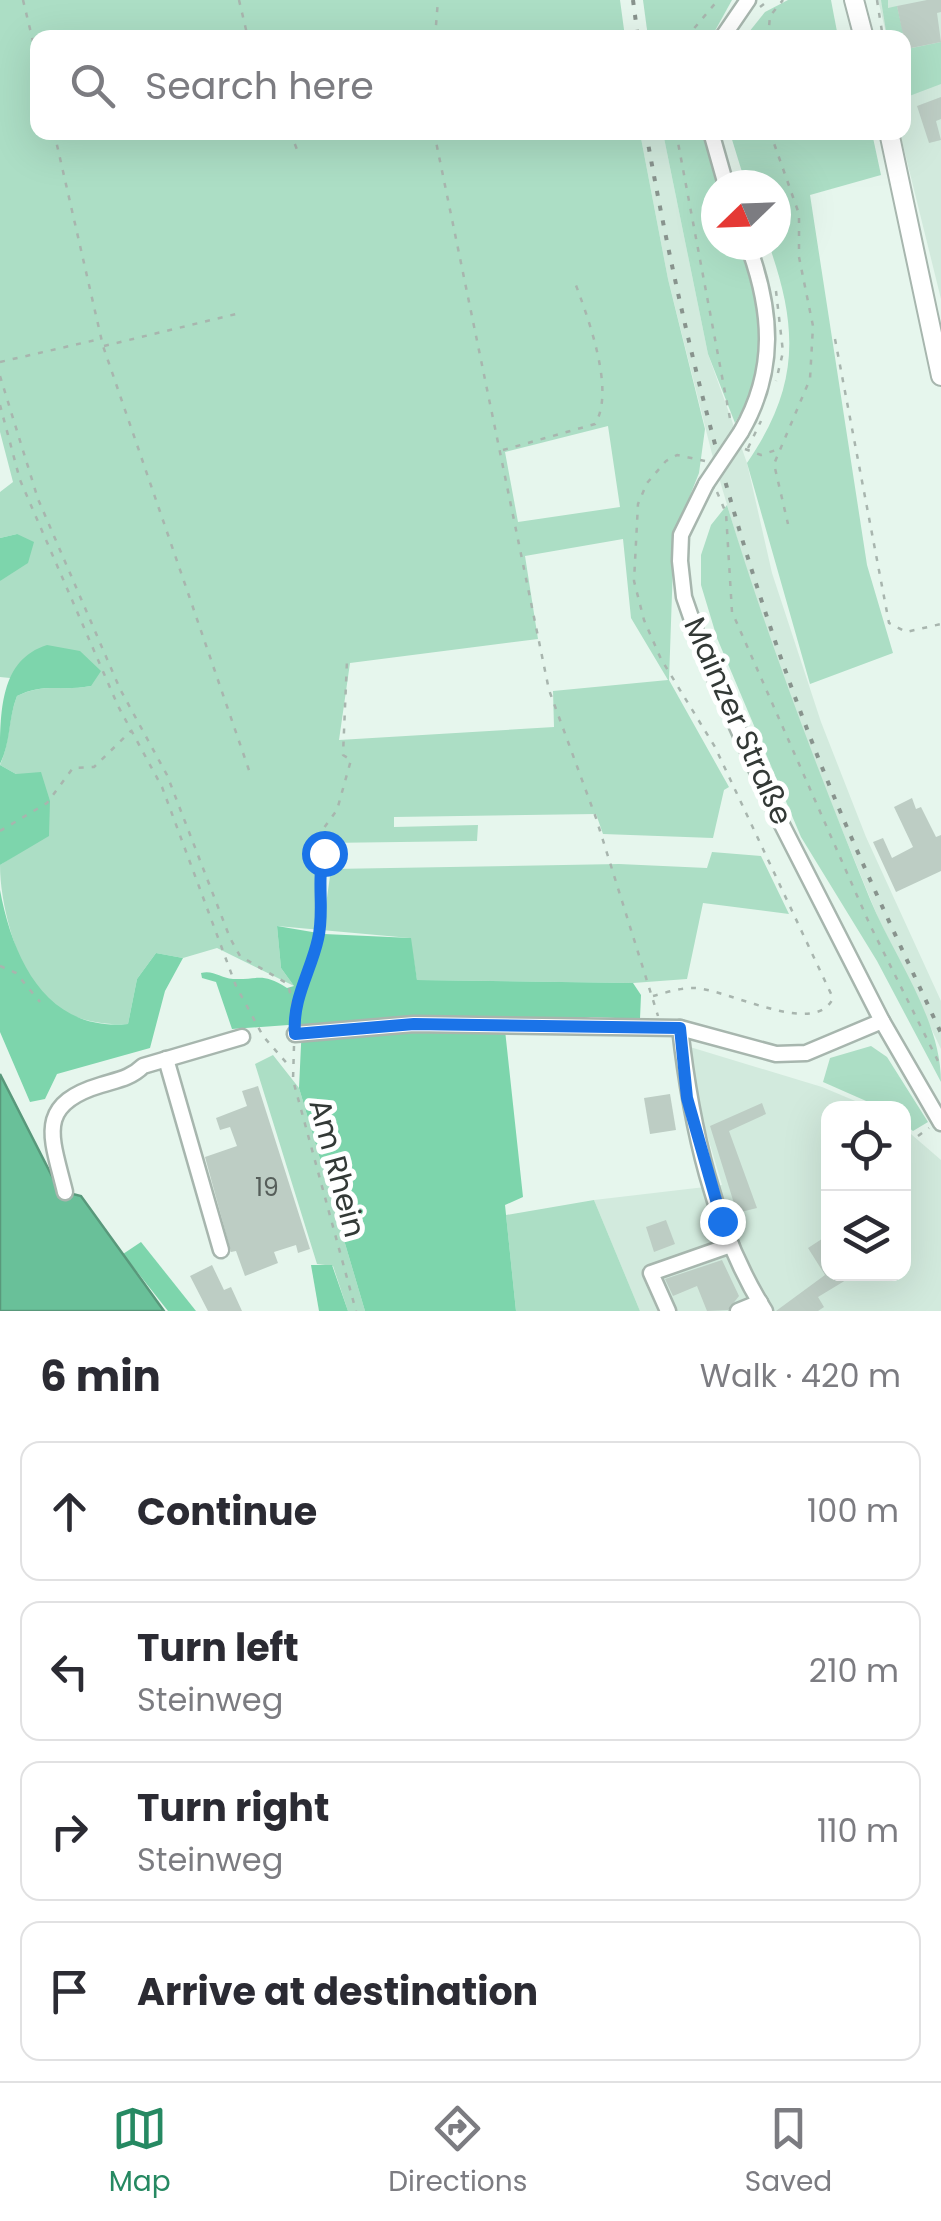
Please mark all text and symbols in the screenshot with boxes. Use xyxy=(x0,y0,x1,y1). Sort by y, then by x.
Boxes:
search box xyxy=(30,30,911,140)
icon: search xyxy=(65,58,120,113)
text: Search here xyxy=(145,59,374,112)
north arrow xyxy=(701,170,791,260)
street label: Mainzer Straße xyxy=(673,610,803,831)
route start xyxy=(302,831,348,877)
street label: Am Rhein xyxy=(298,1094,377,1242)
map controls xyxy=(821,1101,911,1281)
button: locate xyxy=(821,1101,911,1191)
house number: 19 xyxy=(255,1170,279,1205)
button: layers xyxy=(821,1191,911,1281)
route end xyxy=(700,1199,746,1245)
text: 6 min xyxy=(40,1347,161,1406)
text: Walk · 420 m xyxy=(700,1353,901,1398)
icon: ahead xyxy=(42,1484,97,1539)
text: Continue xyxy=(137,1485,317,1538)
text: 100 m xyxy=(807,1488,899,1533)
text: Turn left xyxy=(137,1621,299,1674)
icon: left xyxy=(42,1644,97,1699)
text: 210 m xyxy=(809,1648,899,1693)
text: Steinweg xyxy=(137,1677,283,1722)
text: Turn right xyxy=(137,1781,329,1834)
icon: right xyxy=(42,1804,97,1859)
text: 110 m xyxy=(817,1808,899,1853)
text: Steinweg xyxy=(137,1837,283,1882)
icon: arrive xyxy=(42,1964,97,2019)
text: Arrive at destination xyxy=(137,1965,538,2018)
tab: Map xyxy=(109,2101,171,2203)
tab: Directions xyxy=(388,2101,527,2203)
tab: Saved xyxy=(745,2101,832,2203)

